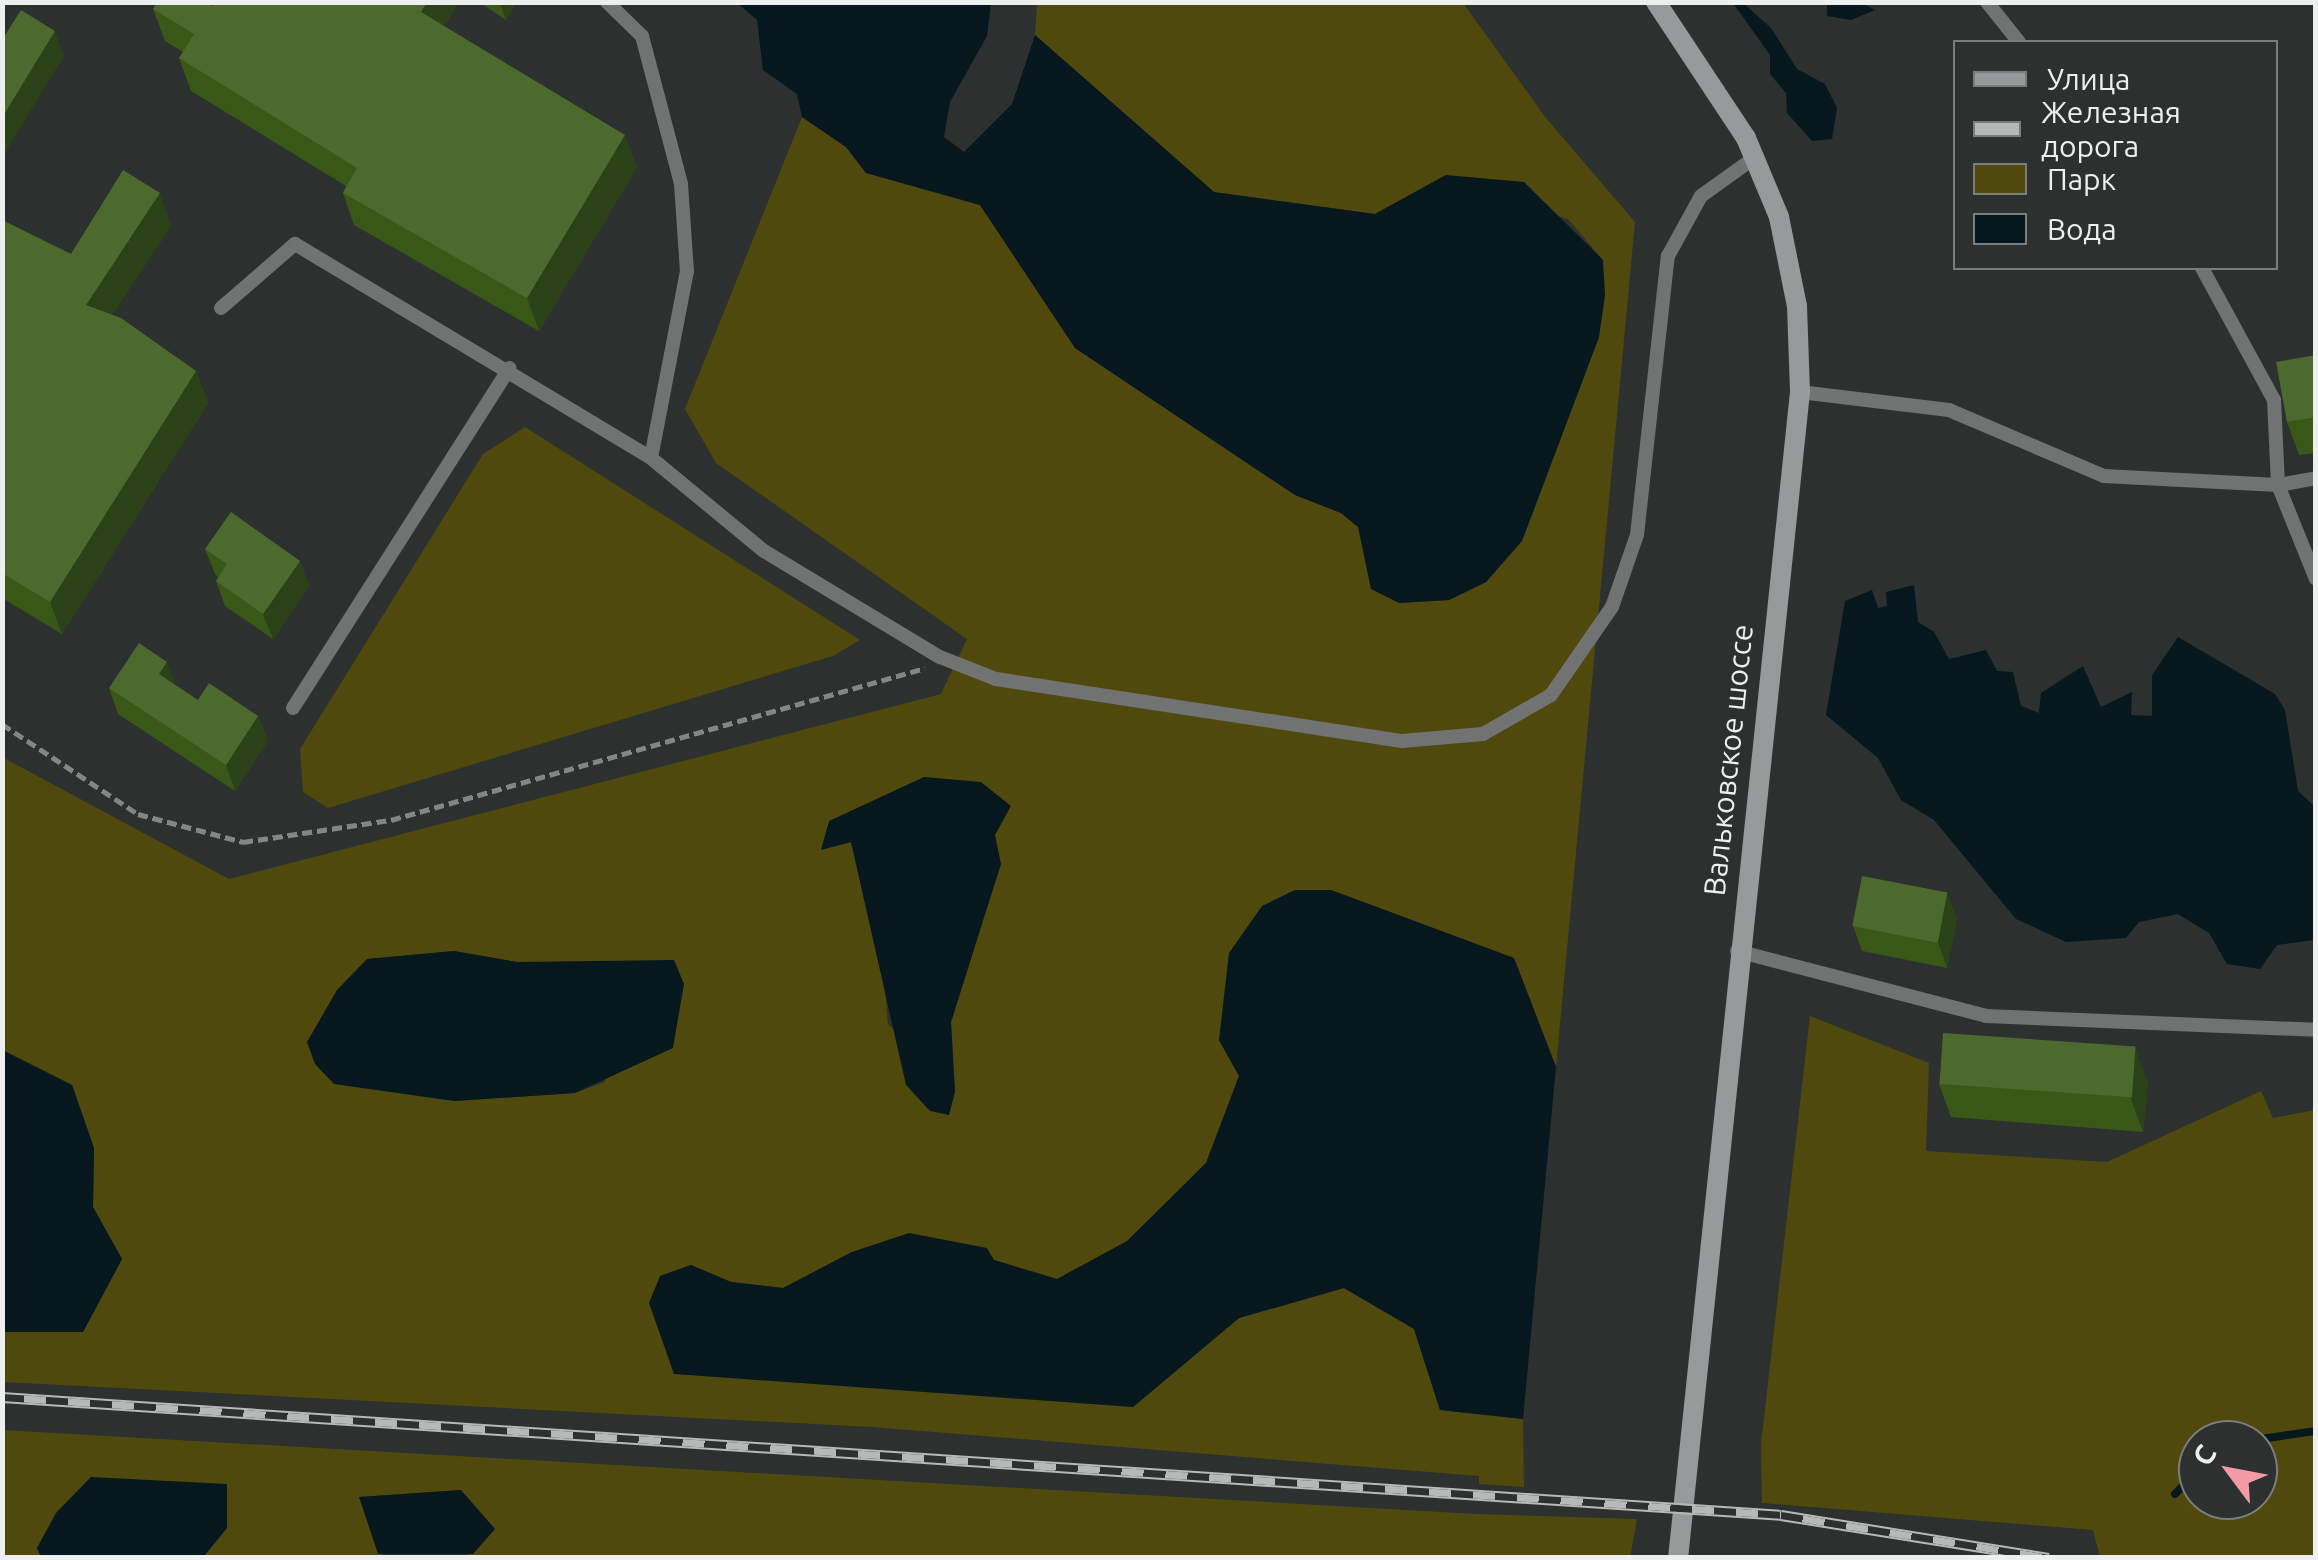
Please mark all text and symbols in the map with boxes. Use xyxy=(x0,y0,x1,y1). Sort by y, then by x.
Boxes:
legend xyxy=(1953,40,2278,270)
text: Улица xyxy=(2047,62,2131,96)
text: Железная дорога xyxy=(2041,95,2181,163)
text: Парк xyxy=(2047,162,2116,196)
text: Вода xyxy=(2047,212,2117,246)
street label: Вальковское шоссе xyxy=(1696,623,1760,897)
north arrow xyxy=(2178,1420,2278,1520)
text: С xyxy=(2186,1439,2222,1471)

